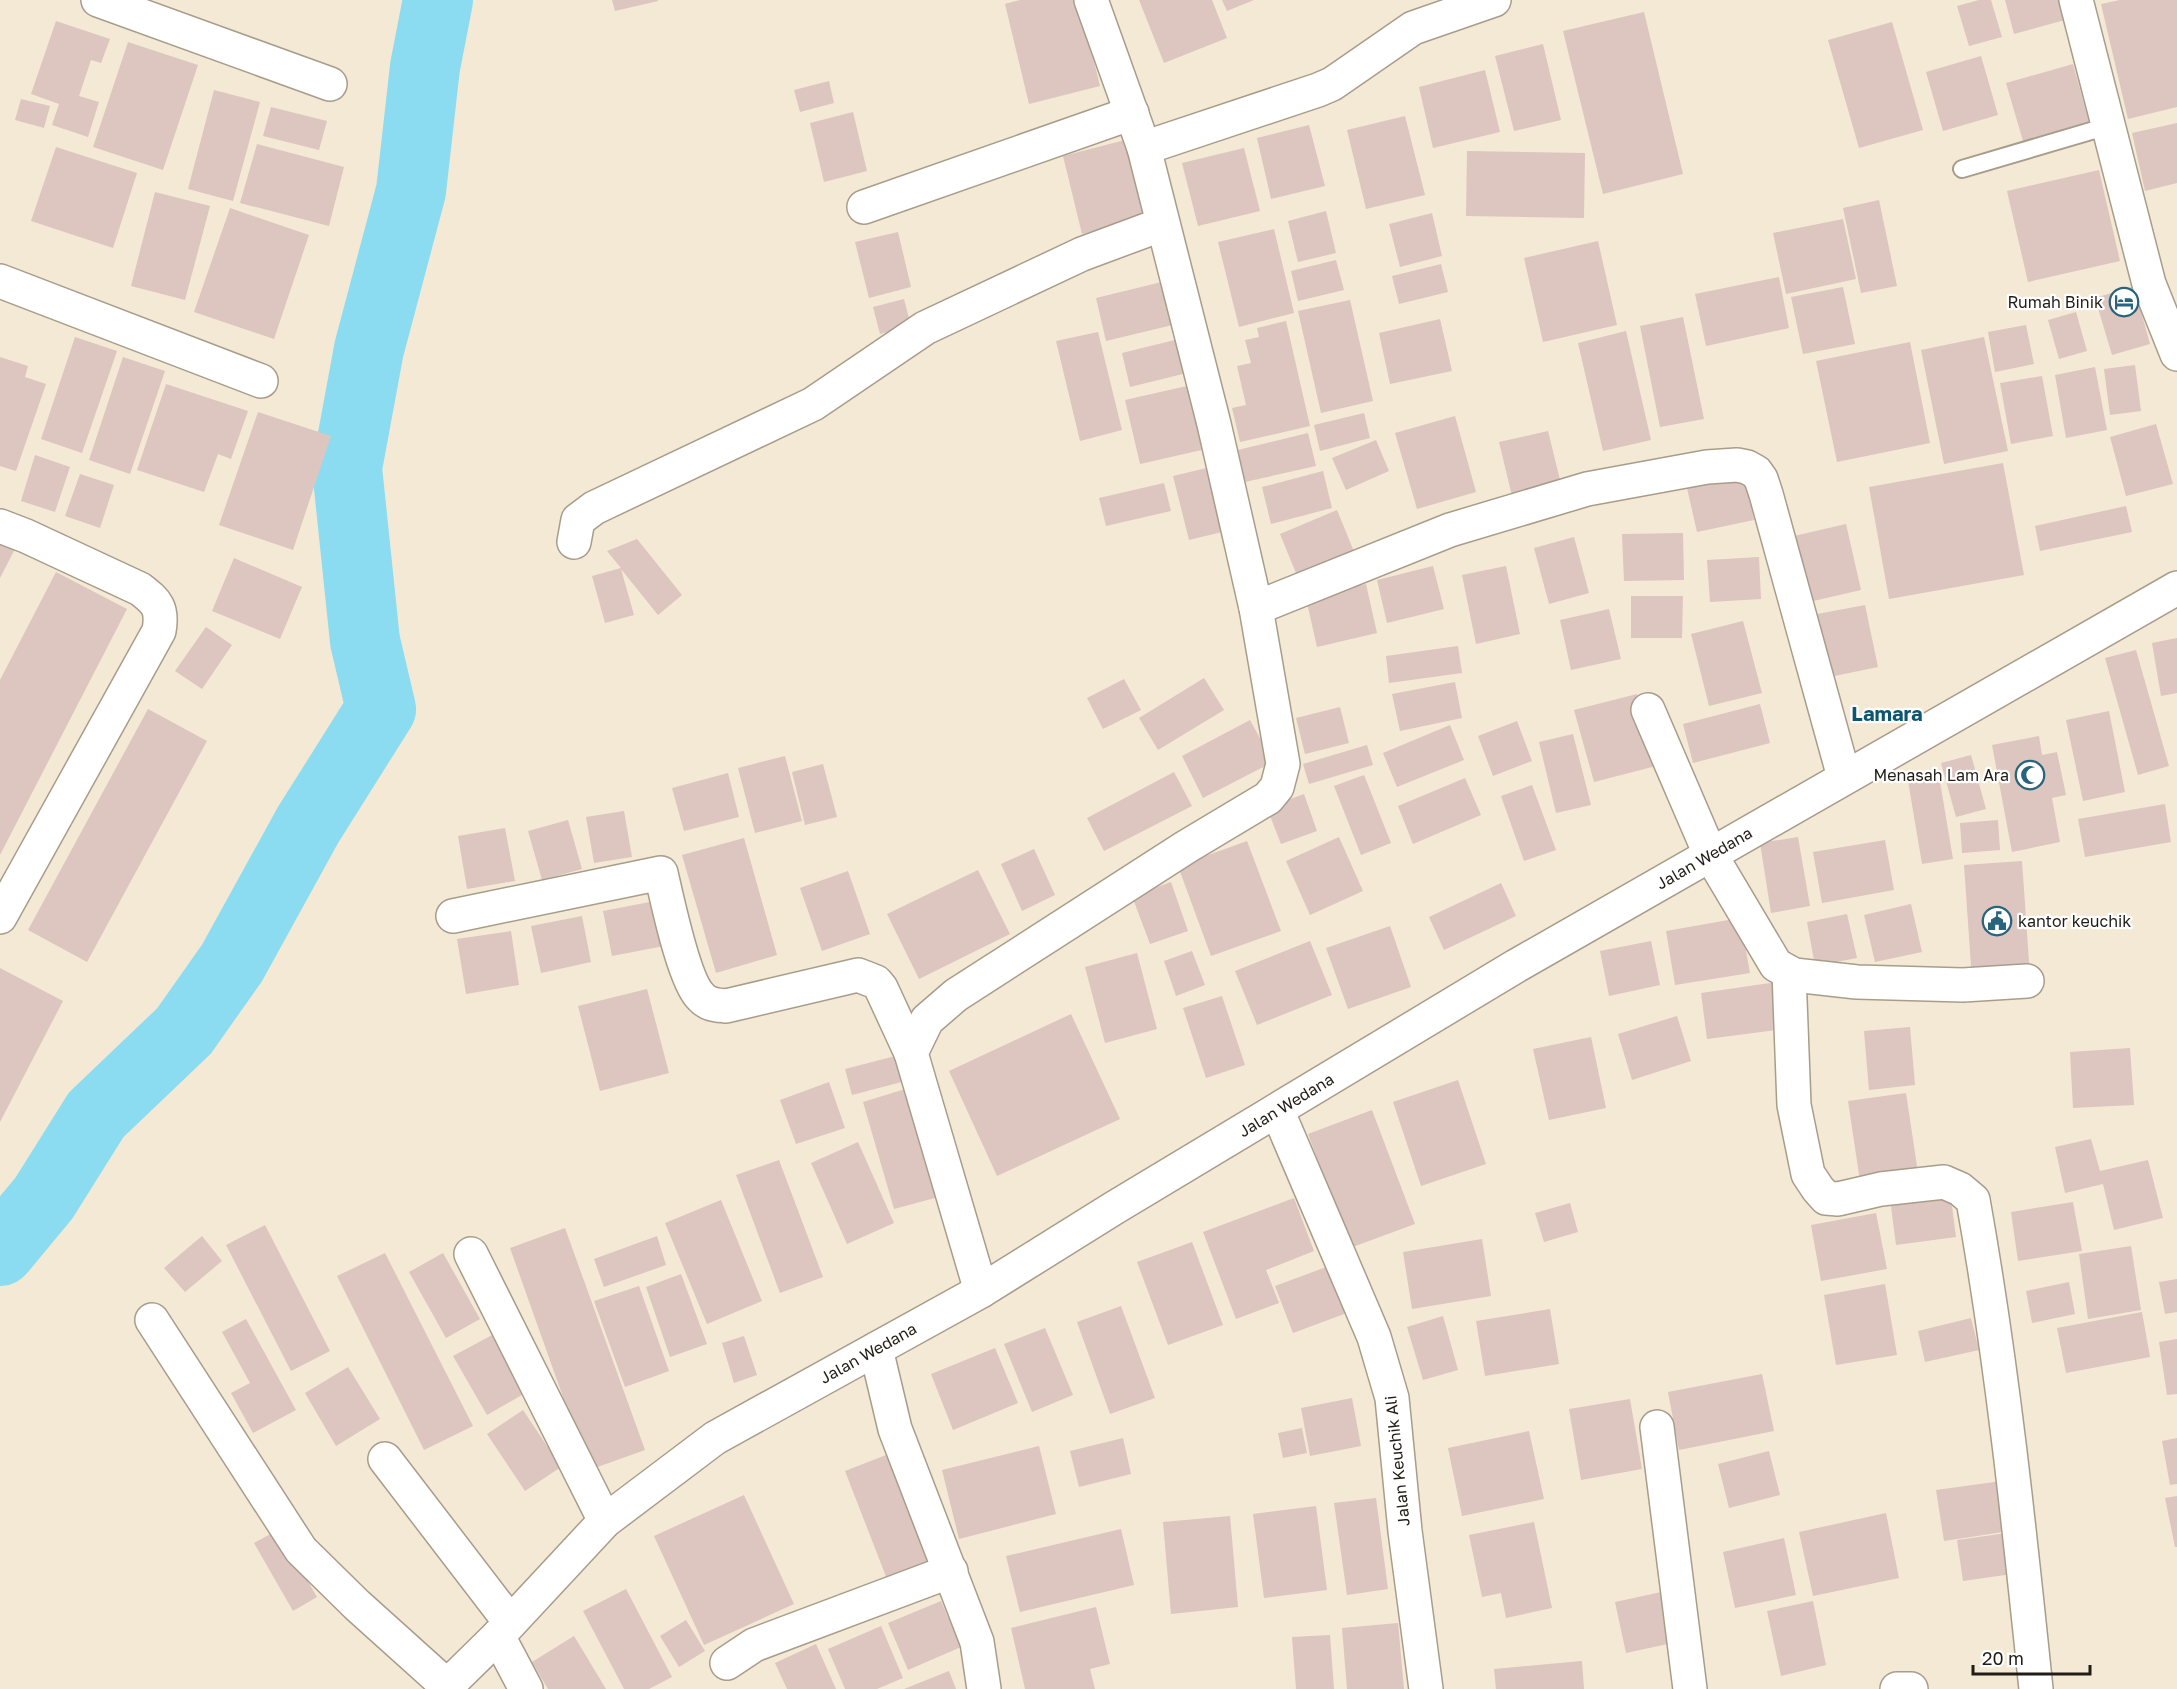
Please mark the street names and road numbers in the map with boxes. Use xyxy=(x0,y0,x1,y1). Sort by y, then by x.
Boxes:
street label: Jalan Wedana xyxy=(1652,822,1756,894)
street label: Jalan Wedana xyxy=(1235,1069,1337,1141)
street label: Jalan Wedana xyxy=(816,1318,920,1388)
street label: Jalan Keuchik Ali xyxy=(1380,1395,1414,1527)

